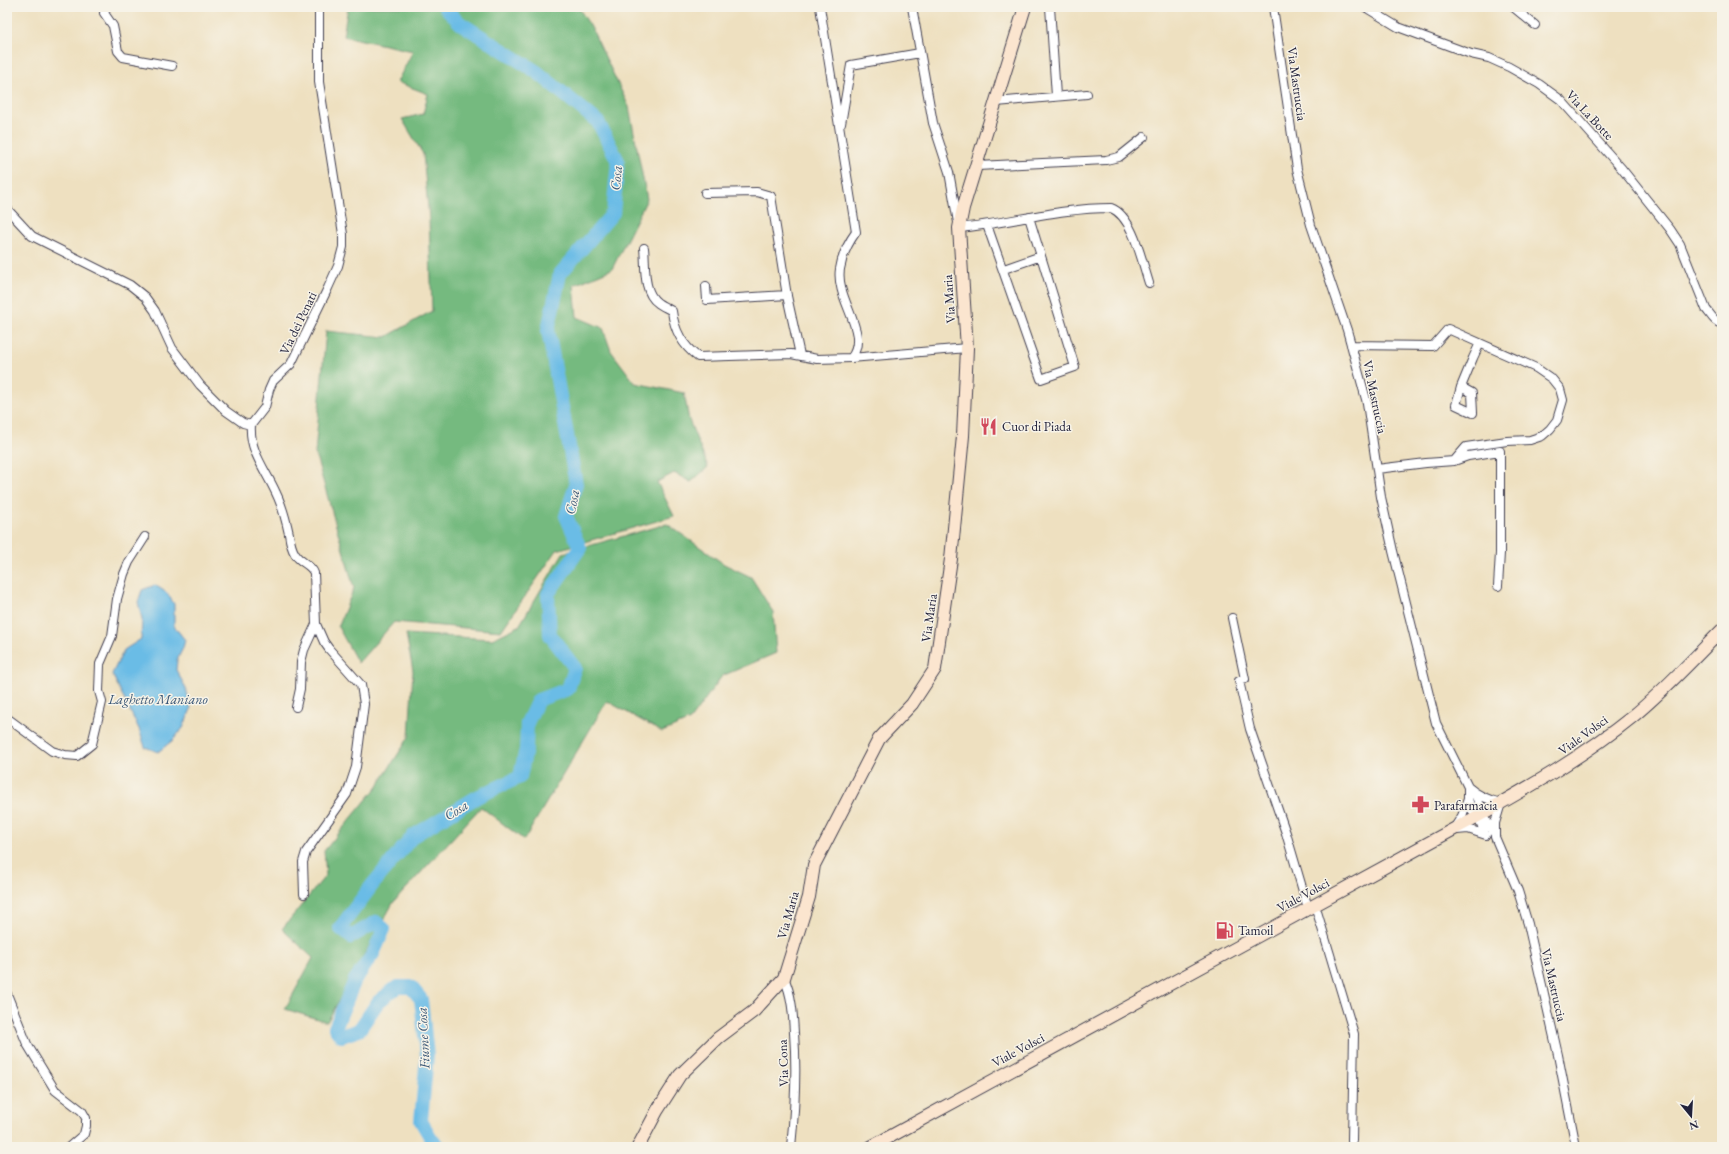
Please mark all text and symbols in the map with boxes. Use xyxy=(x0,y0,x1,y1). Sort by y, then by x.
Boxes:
street label: Via Mastruccia xyxy=(1283,46,1311,123)
street label: Via La Botte xyxy=(1563,86,1617,144)
water label: Cosa xyxy=(606,165,626,191)
street label: Via Maria xyxy=(939,273,959,324)
street label: Via dei Penati xyxy=(276,289,320,357)
street label: Via Mastruccia xyxy=(1359,359,1391,436)
restaurant icon: Cuor di Piada xyxy=(979,416,999,436)
place label: Cuor di Piada xyxy=(1002,418,1072,435)
water label: Cosa xyxy=(561,488,583,516)
street label: Via Maria xyxy=(917,592,941,643)
water label: Laghetto Maniano xyxy=(107,690,209,708)
street label: Viale Volsci xyxy=(1555,711,1611,759)
pharmacy icon: Parafarmacia xyxy=(1411,795,1431,815)
water label: Cosa xyxy=(441,796,471,824)
place label: Parafarmacia xyxy=(1434,797,1498,814)
street label: Viale Volsci xyxy=(1274,874,1332,916)
street label: Via Maria xyxy=(773,888,803,941)
fuel station icon: Tamoil xyxy=(1215,920,1235,940)
place label: Tamoil xyxy=(1238,922,1273,939)
street label: Via Mastruccia xyxy=(1537,947,1571,1024)
water label: Fiume Cosa xyxy=(412,1007,434,1070)
street label: Viale Volsci xyxy=(989,1029,1047,1071)
street label: Via Cona xyxy=(774,1038,792,1087)
north arrow xyxy=(1671,1096,1711,1136)
text: N xyxy=(1688,1117,1700,1134)

